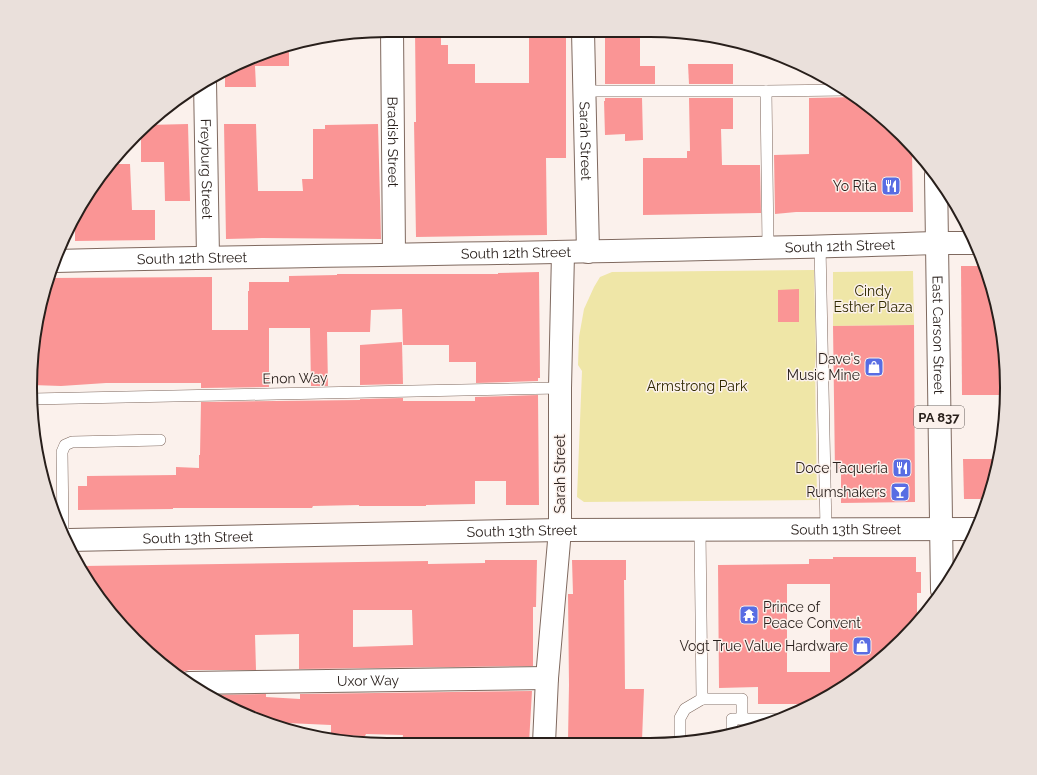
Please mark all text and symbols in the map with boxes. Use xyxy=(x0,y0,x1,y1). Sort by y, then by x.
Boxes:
street label: Bradish Street xyxy=(385,96,401,188)
street label: Sarah Street xyxy=(577,101,594,181)
street label: Freyburg Street xyxy=(198,118,215,220)
restaurant icon: Yo Rita xyxy=(880,175,902,197)
place label: Yo Rita xyxy=(833,178,877,194)
street label: South 12th Street xyxy=(785,236,896,255)
street label: South 12th Street xyxy=(461,244,571,262)
street label: South 12th Street xyxy=(137,249,248,267)
street label: East Carson Street xyxy=(929,275,947,395)
park label: Cindy Esther Plaza xyxy=(833,283,913,315)
place label: Dave's Music Mine xyxy=(787,351,860,383)
shop icon: Dave's Music Mine xyxy=(863,356,885,378)
street label: Enon Way xyxy=(262,369,328,387)
park label: Armstrong Park xyxy=(647,378,748,394)
road number: PA 837 xyxy=(914,406,964,428)
street label: Sarah Street xyxy=(552,434,568,514)
restaurant icon: Doce Taqueria xyxy=(891,457,913,479)
place label: Doce Taqueria xyxy=(795,460,888,476)
bar icon: Rumshakers xyxy=(889,481,911,503)
place label: Rumshakers xyxy=(806,484,886,500)
street label: South 13th Street xyxy=(791,521,901,537)
street label: South 13th Street xyxy=(467,522,577,540)
street label: South 13th Street xyxy=(143,528,254,546)
place label: Prince of Peace Convent xyxy=(763,599,861,631)
temple icon: Prince of Peace Convent xyxy=(738,604,760,626)
shop icon: Vogt True Value Hardware xyxy=(851,635,873,657)
place label: Vogt True Value Hardware xyxy=(679,638,848,654)
street label: Uxor Way xyxy=(337,672,400,689)

